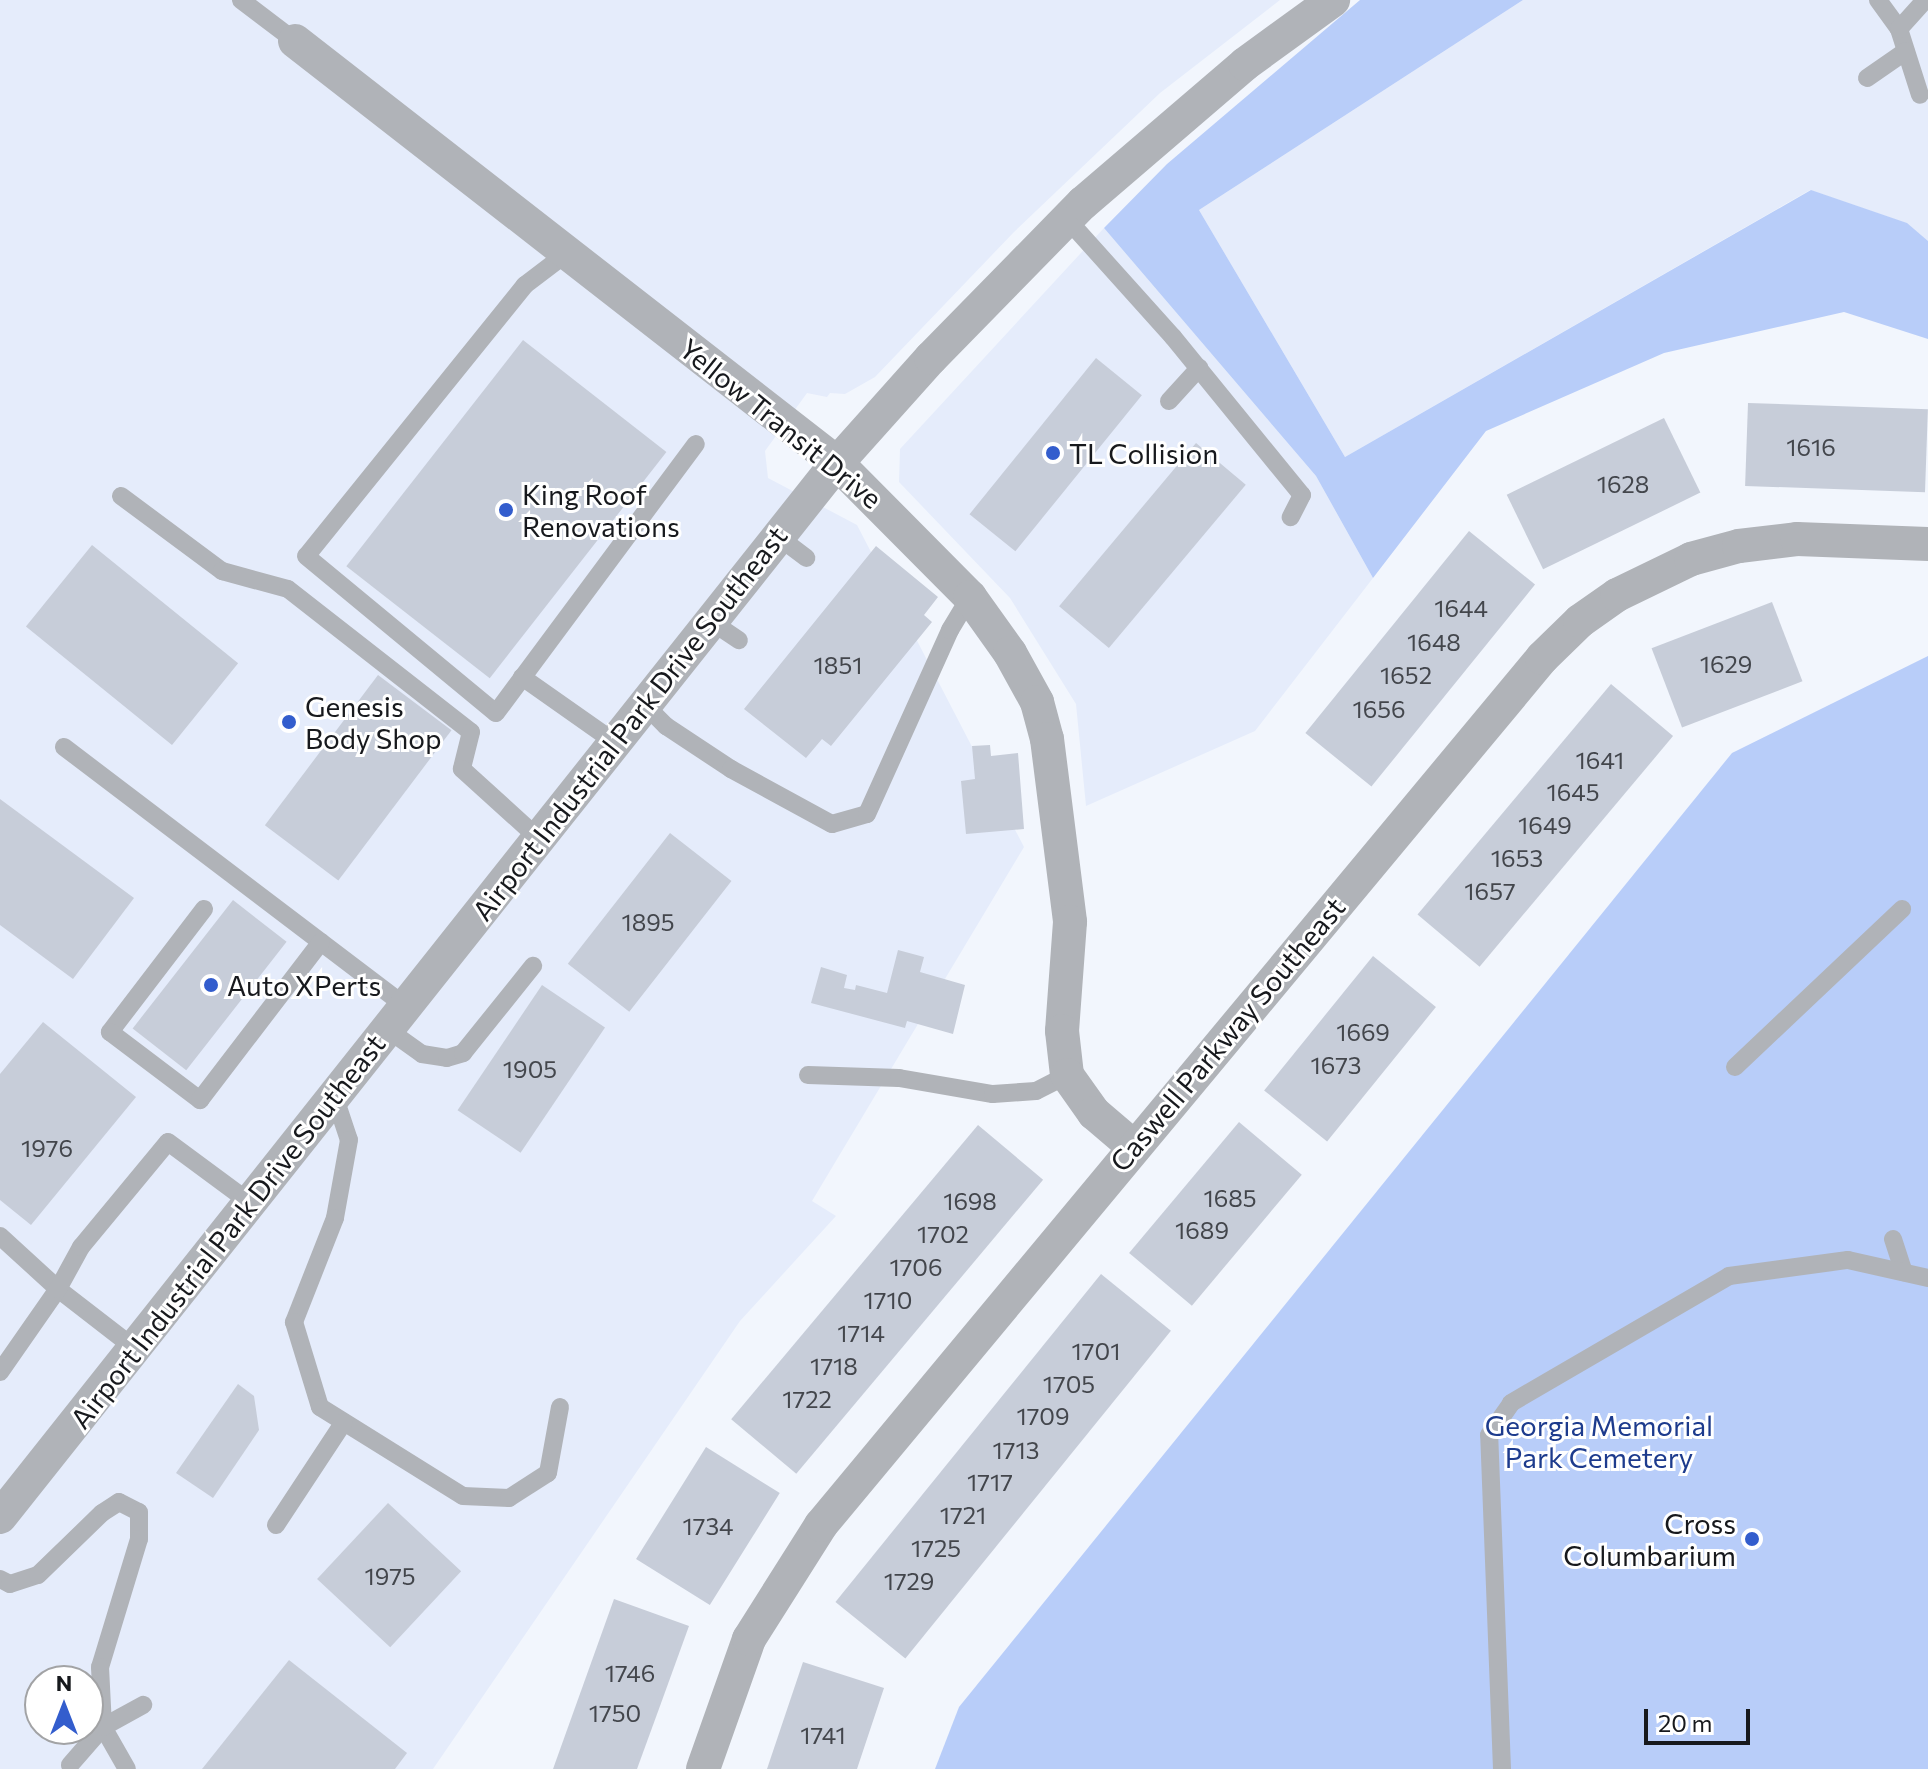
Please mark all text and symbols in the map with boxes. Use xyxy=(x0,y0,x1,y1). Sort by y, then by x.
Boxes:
street label: Yellow Transit Drive xyxy=(673,331,889,515)
house number: 1616 xyxy=(1786,433,1836,461)
place label: TL Collision xyxy=(1069,436,1218,470)
marker: TL Collision xyxy=(1044,444,1062,462)
house number: 1628 xyxy=(1597,470,1649,498)
place label: King Roof Renovations xyxy=(522,477,680,543)
marker: King Roof Renovations xyxy=(497,501,515,519)
street label: Airport Industrial Park Drive Southeast xyxy=(465,519,793,927)
house number: 1644 xyxy=(1434,594,1488,622)
house number: 1648 xyxy=(1407,628,1461,656)
house number: 1629 xyxy=(1700,650,1752,678)
house number: 1851 xyxy=(814,651,862,679)
house number: 1652 xyxy=(1380,661,1432,689)
place label: Genesis Body Shop xyxy=(305,689,442,755)
house number: 1656 xyxy=(1352,695,1406,723)
marker: Genesis Body Shop xyxy=(280,713,298,731)
house number: 1641 xyxy=(1576,746,1624,774)
house number: 1645 xyxy=(1546,778,1600,806)
house number: 1649 xyxy=(1518,811,1572,839)
house number: 1653 xyxy=(1491,844,1543,872)
house number: 1657 xyxy=(1464,877,1516,905)
street label: Caswell Parkway Southeast xyxy=(1103,890,1351,1178)
house number: 1895 xyxy=(621,908,675,936)
place label: Auto XPerts xyxy=(227,968,381,1002)
marker: Auto XPerts xyxy=(202,976,220,994)
house number: 1669 xyxy=(1336,1018,1390,1046)
street label: Airport Industrial Park Drive Southeast xyxy=(63,1027,391,1435)
house number: 1673 xyxy=(1310,1051,1362,1079)
house number: 1905 xyxy=(503,1055,557,1083)
house number: 1976 xyxy=(21,1134,73,1162)
house number: 1685 xyxy=(1203,1184,1257,1212)
house number: 1698 xyxy=(943,1187,997,1215)
house number: 1689 xyxy=(1175,1216,1229,1244)
house number: 1702 xyxy=(917,1220,969,1248)
house number: 1706 xyxy=(889,1253,943,1281)
house number: 1710 xyxy=(864,1286,912,1314)
house number: 1714 xyxy=(837,1319,885,1347)
house number: 1701 xyxy=(1072,1337,1120,1365)
house number: 1718 xyxy=(810,1352,858,1380)
house number: 1705 xyxy=(1043,1370,1095,1398)
house number: 1722 xyxy=(782,1385,832,1413)
house number: 1709 xyxy=(1016,1402,1070,1430)
park label: Georgia Memorial Park Cemetery xyxy=(1485,1408,1713,1474)
house number: 1713 xyxy=(993,1436,1039,1464)
house number: 1717 xyxy=(967,1468,1013,1496)
house number: 1721 xyxy=(940,1501,986,1529)
place label: Cross Columbarium xyxy=(1563,1506,1736,1572)
house number: 1734 xyxy=(682,1512,734,1540)
marker: Cross Columbarium xyxy=(1743,1530,1761,1548)
house number: 1725 xyxy=(911,1534,961,1562)
house number: 1975 xyxy=(364,1562,416,1590)
house number: 1729 xyxy=(884,1567,934,1595)
house number: 1746 xyxy=(605,1659,655,1687)
north arrow xyxy=(24,1665,104,1745)
text: N xyxy=(56,1669,72,1696)
scale bar xyxy=(1648,1693,1754,1743)
house number: 1750 xyxy=(589,1699,641,1727)
text: 20 m xyxy=(1658,1708,1712,1737)
house number: 1741 xyxy=(800,1721,846,1749)

